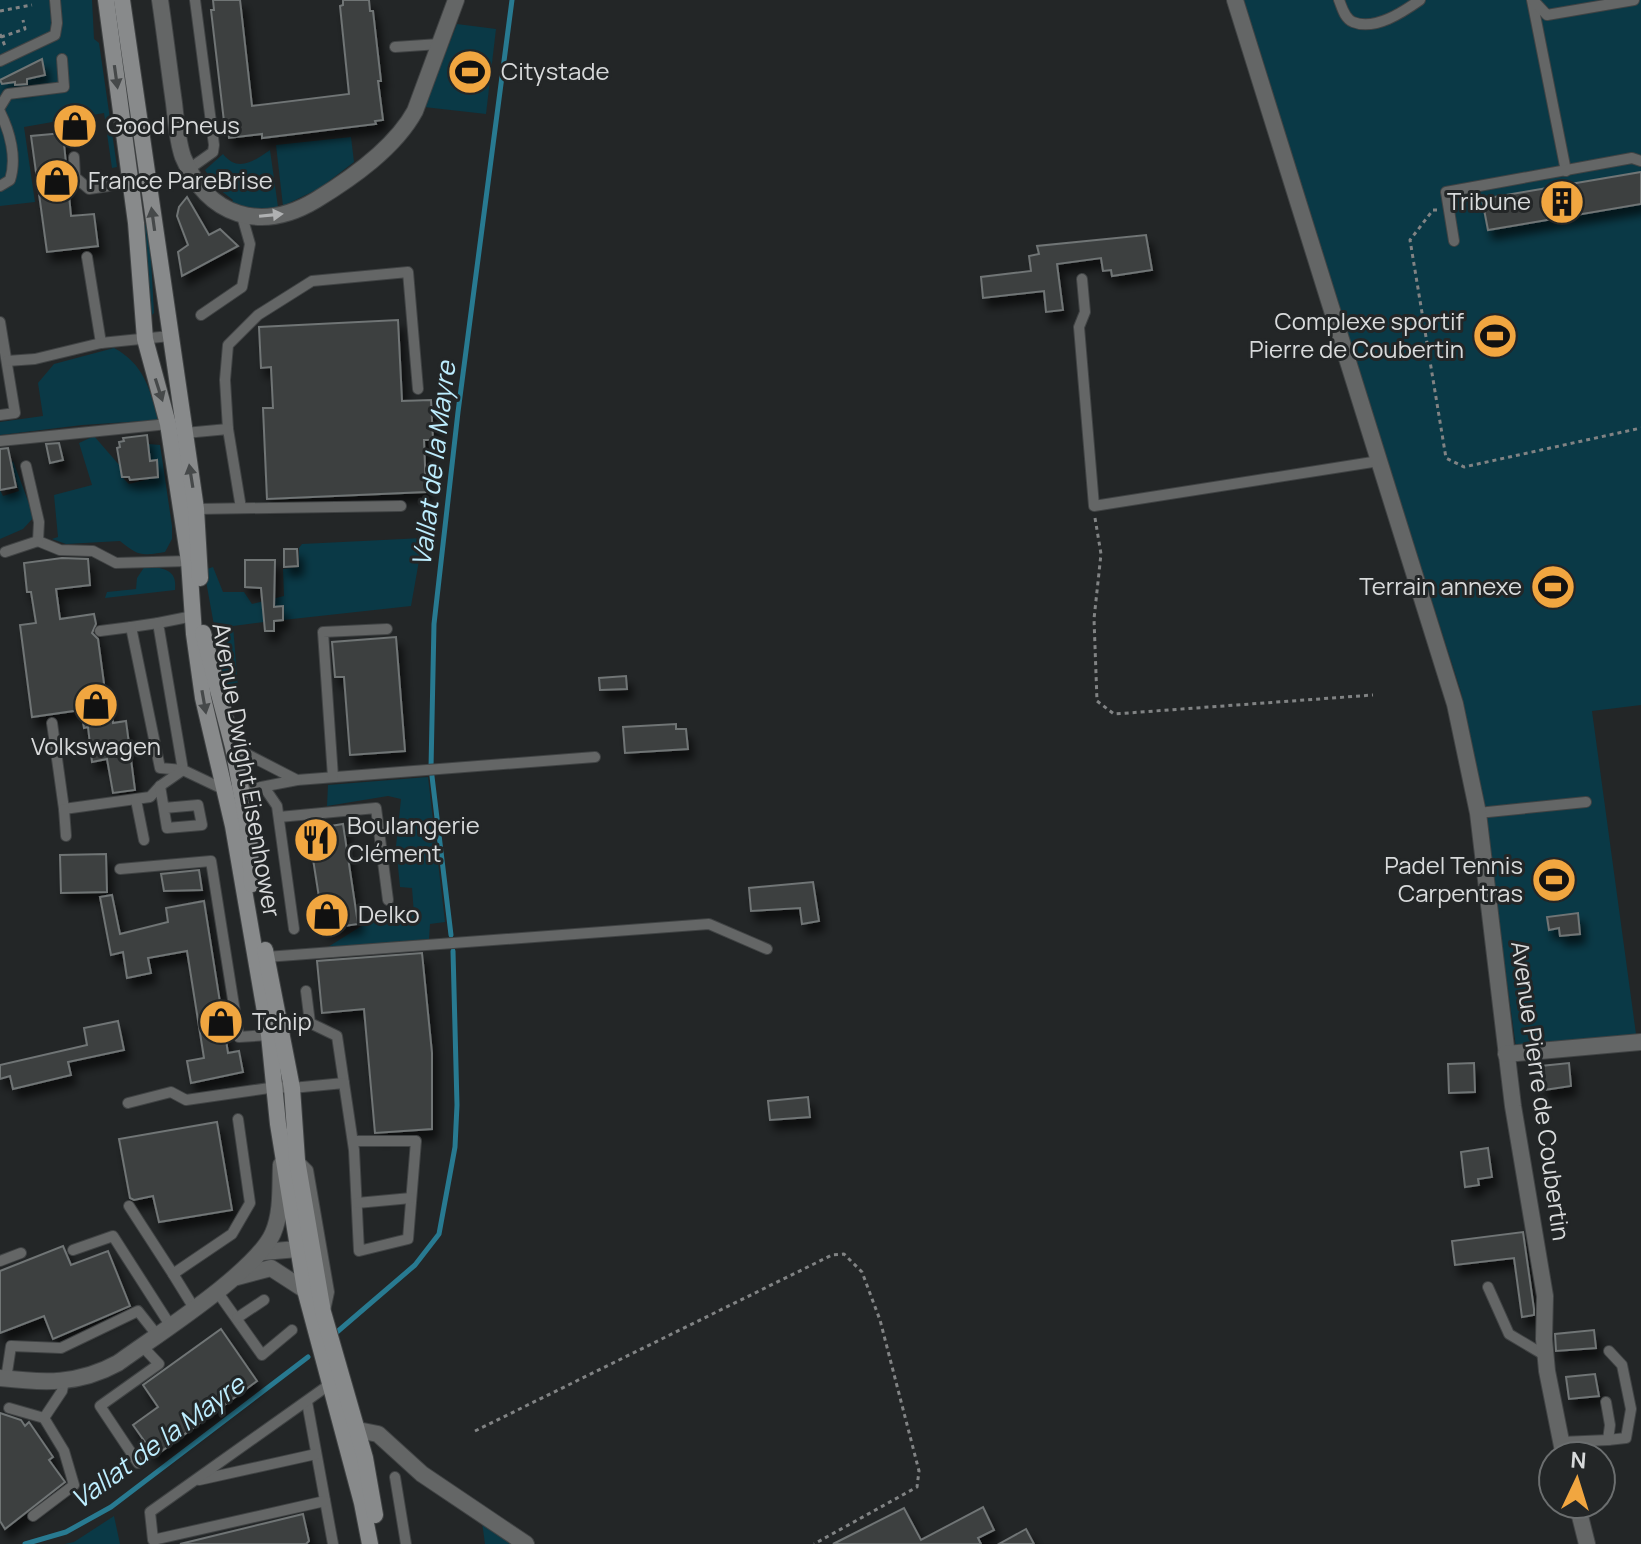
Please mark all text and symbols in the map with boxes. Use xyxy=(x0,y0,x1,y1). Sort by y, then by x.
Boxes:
sports icon: Citystade xyxy=(446,48,494,96)
place label: Citystade xyxy=(501,54,609,87)
one-way arrow xyxy=(110,65,123,90)
shop icon: Good Pneus xyxy=(51,102,99,150)
place label: Good Pneus xyxy=(106,108,240,141)
shop icon: France PareBrise xyxy=(33,157,81,205)
place label: France PareBrise xyxy=(88,163,273,196)
building icon: Tribune xyxy=(1538,178,1586,226)
place label: Tribune xyxy=(1447,184,1531,217)
one-way arrow xyxy=(146,206,159,231)
one-way arrow xyxy=(259,209,284,222)
place label: Complexe sportif Pierre de Coubertin xyxy=(1249,304,1464,365)
sports icon: Complexe sportif Pierre de Coubertin xyxy=(1471,312,1519,360)
water label: Vallat de la Mayre xyxy=(403,358,464,568)
one-way arrow xyxy=(154,378,166,402)
one-way arrow xyxy=(184,464,197,489)
sports icon: Terrain annexe xyxy=(1529,563,1577,611)
place label: Terrain annexe xyxy=(1359,569,1522,602)
street label: Avenue Dwight Eisenhower xyxy=(205,620,290,920)
shop icon: Volkswagen xyxy=(72,681,120,729)
one-way arrow xyxy=(198,690,210,715)
place label: Volkswagen xyxy=(31,729,161,762)
place label: Boulangerie Clément xyxy=(347,808,480,869)
restaurant icon: Boulangerie Clément xyxy=(292,816,340,864)
place label: Padel Tennis Carpentras xyxy=(1384,848,1523,909)
sports icon: Padel Tennis Carpentras xyxy=(1530,856,1578,904)
shop icon: Delko xyxy=(303,891,351,939)
place label: Delko xyxy=(358,897,420,930)
street label: Avenue Pierre de Coubertin xyxy=(1504,939,1579,1243)
shop icon: Tchip xyxy=(197,998,245,1046)
place label: Tchip xyxy=(252,1004,312,1037)
water label: Vallat de la Mayre xyxy=(63,1365,253,1516)
north arrow xyxy=(1537,1440,1617,1520)
text: N xyxy=(1569,1445,1587,1476)

